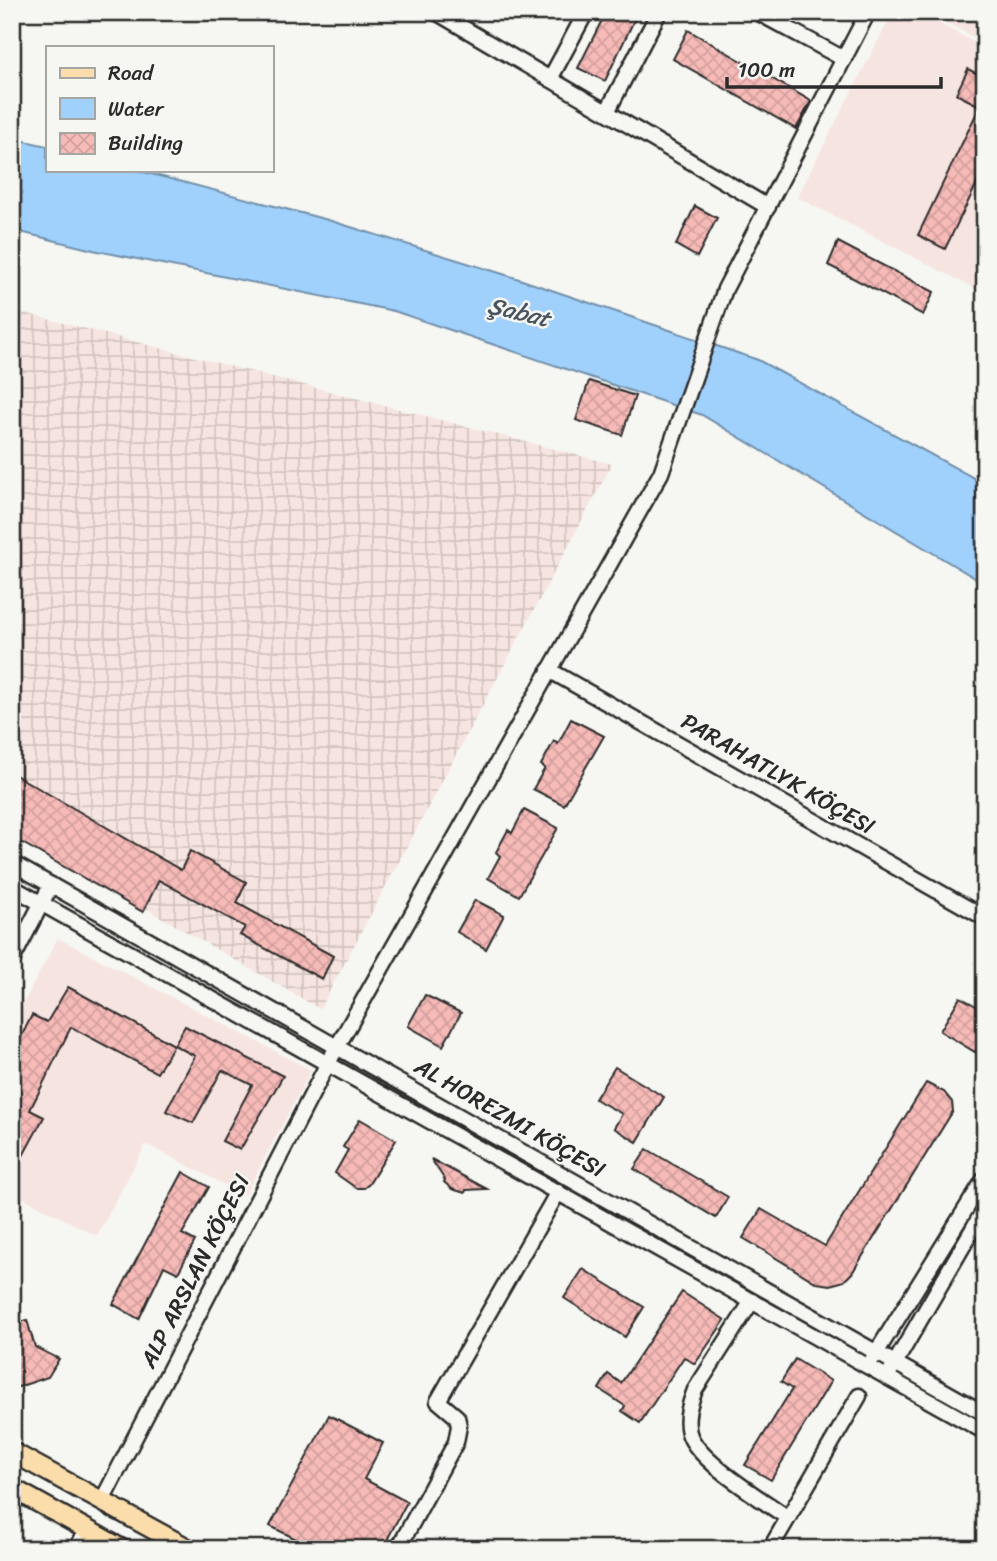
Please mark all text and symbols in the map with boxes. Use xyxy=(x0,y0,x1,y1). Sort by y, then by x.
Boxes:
legend xyxy=(46,46,273,172)
scale bar xyxy=(727,46,941,90)
text: 100 m xyxy=(738,51,795,89)
text: Road xyxy=(108,54,155,92)
text: Water xyxy=(108,90,165,128)
text: Building xyxy=(108,124,184,162)
water label: Şabat xyxy=(484,284,557,340)
street label: PARAHATLYK KÖÇESI xyxy=(673,702,883,846)
street label: AL HOREZMI KÖÇESI xyxy=(406,1046,613,1190)
street label: ALP ARSLAN KÖÇESI xyxy=(128,1167,262,1376)

